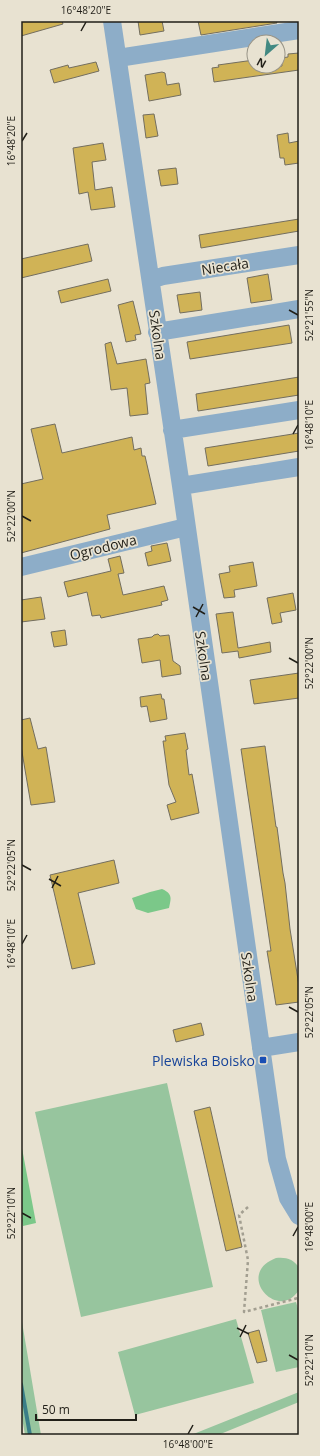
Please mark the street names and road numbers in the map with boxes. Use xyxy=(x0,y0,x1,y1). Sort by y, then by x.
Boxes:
street label: Niecała xyxy=(200,253,250,279)
street label: Szkolna xyxy=(145,309,171,361)
street label: Ogrodowa xyxy=(68,530,138,564)
street label: Szkolna xyxy=(191,630,217,682)
street label: Szkolna xyxy=(237,951,263,1003)

